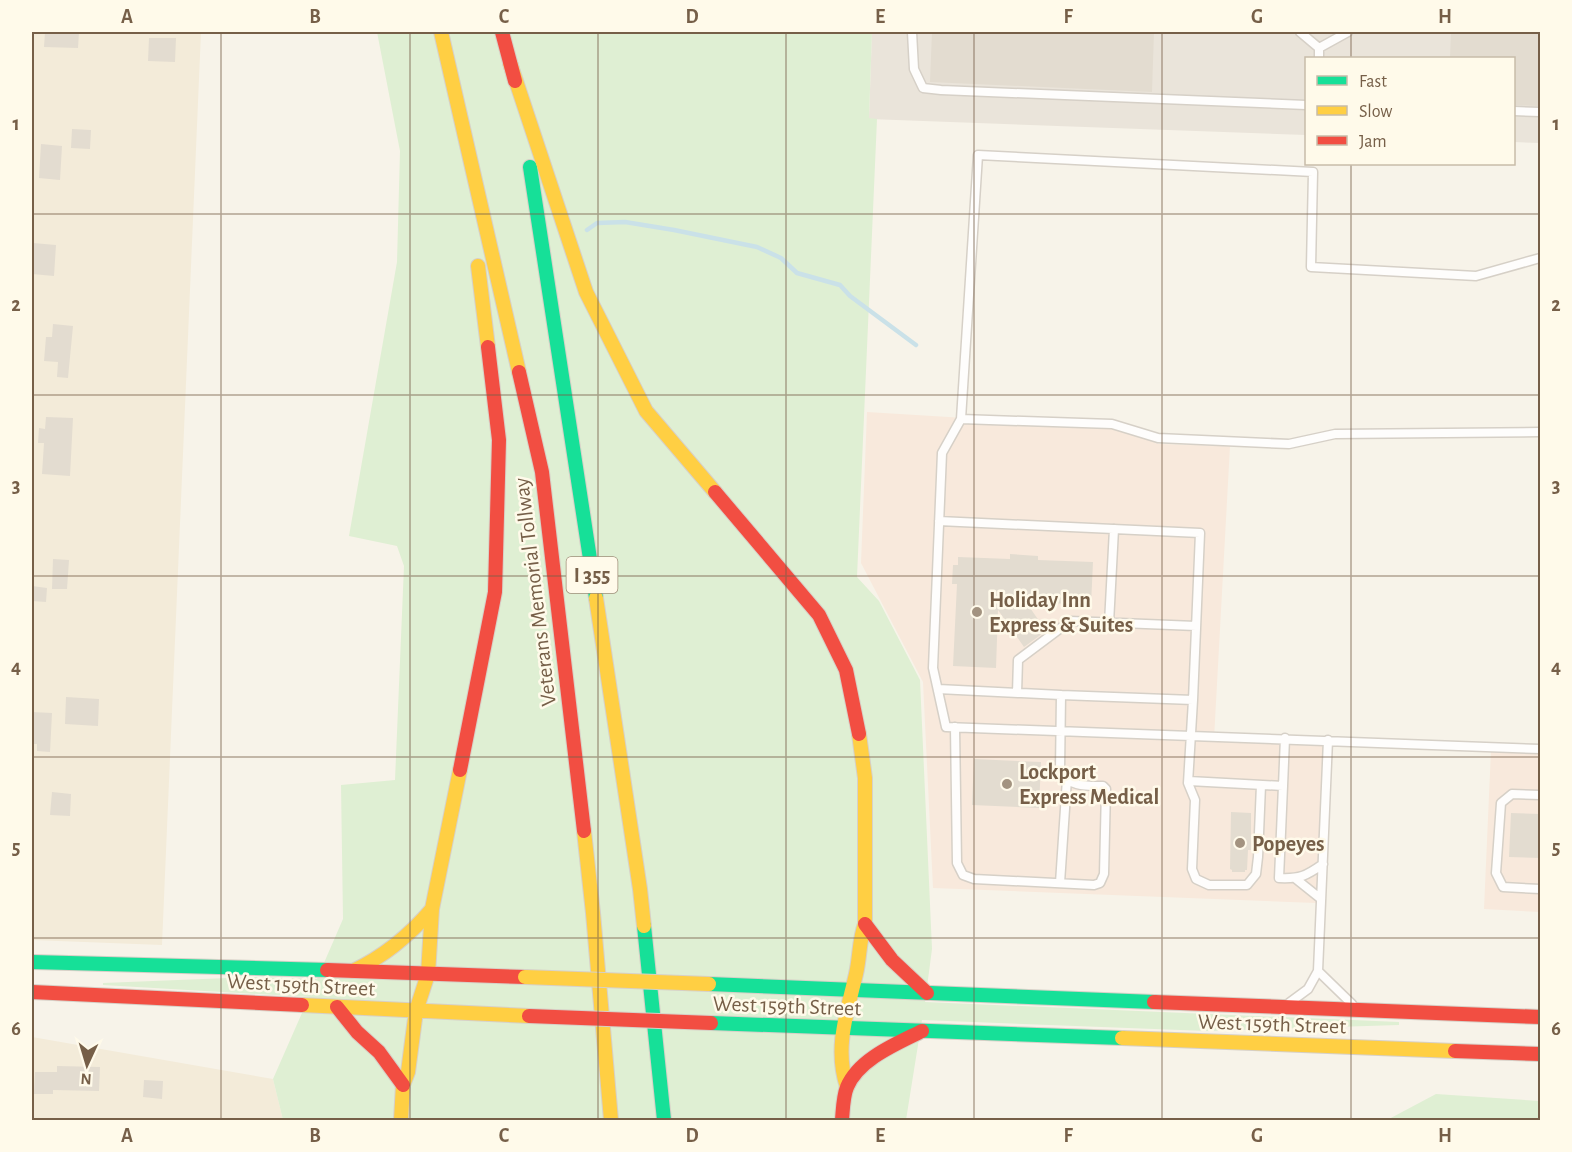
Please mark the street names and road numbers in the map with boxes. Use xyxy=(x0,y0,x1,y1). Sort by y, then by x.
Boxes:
street label: Veterans Memorial Tollway xyxy=(510,476,560,707)
road number: I 355 xyxy=(566,557,618,593)
street label: West 159th Street xyxy=(226,970,376,1000)
street label: West 159th Street xyxy=(712,992,862,1020)
street label: West 159th Street xyxy=(1197,1010,1347,1038)

